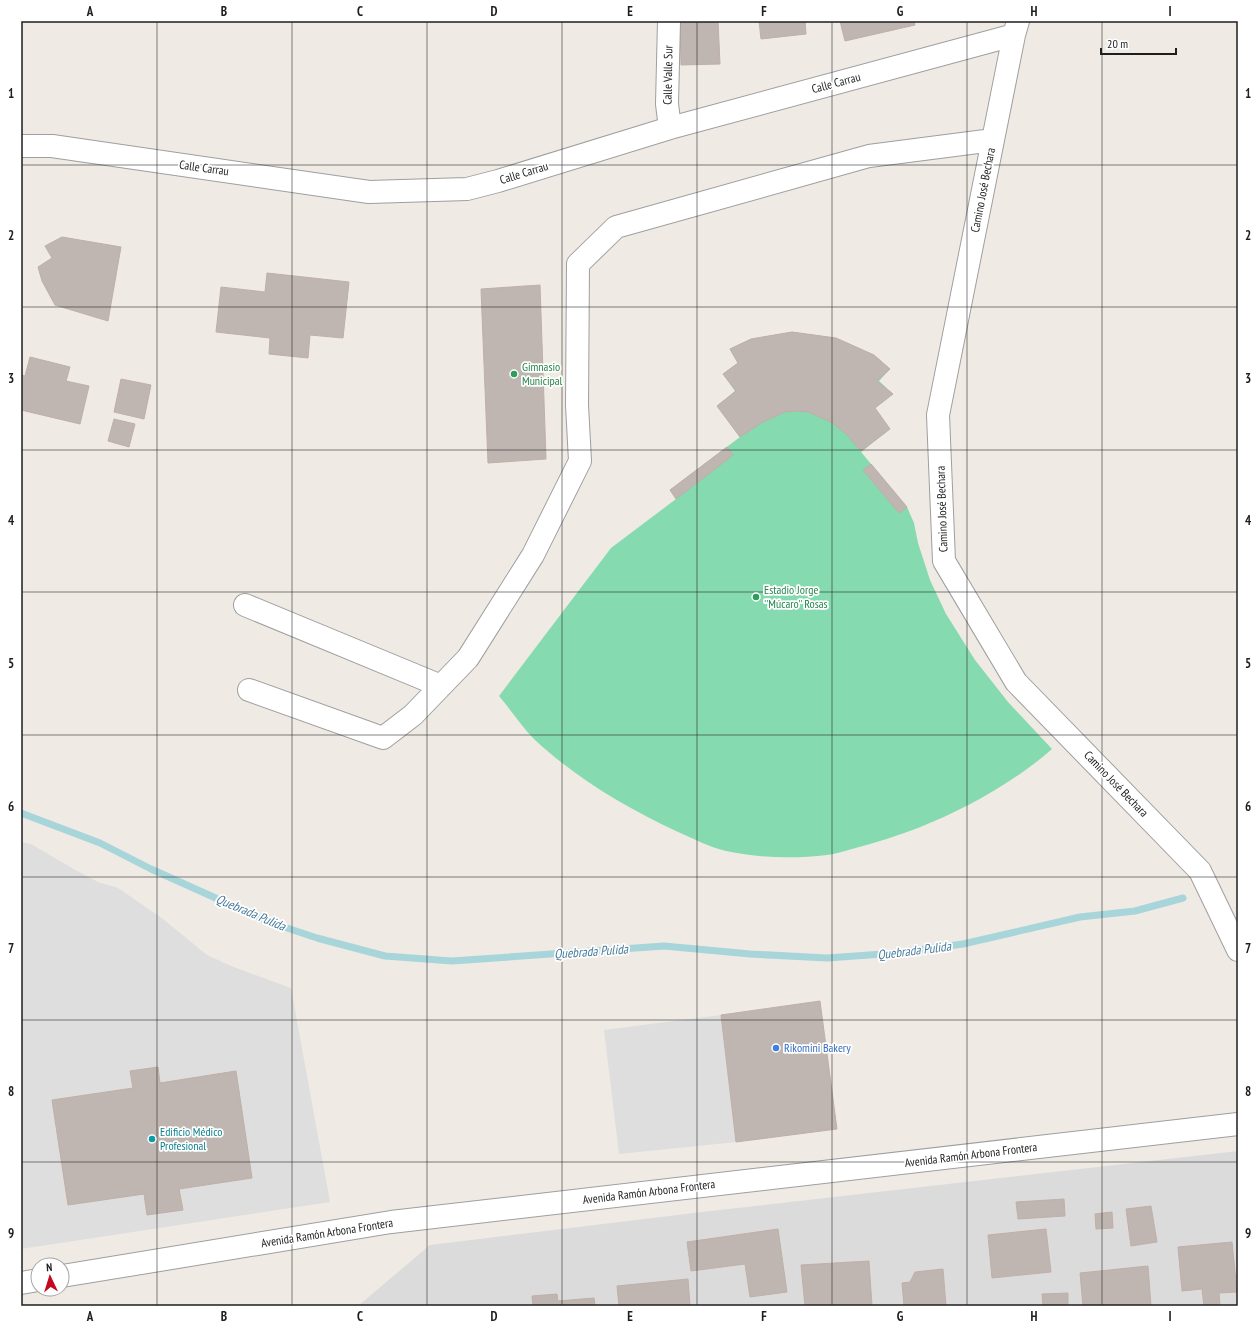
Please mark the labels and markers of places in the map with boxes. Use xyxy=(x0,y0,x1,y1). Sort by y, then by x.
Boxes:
place label: Gimnasio Municipal xyxy=(522,359,563,388)
marker: Gimnasio Municipal xyxy=(509,369,519,379)
place label: Estadio Jorge ''Múcaro'' Rosas xyxy=(764,582,828,611)
marker: Estadio Jorge ''Múcaro'' Rosas xyxy=(751,592,761,602)
place label: Rikomini Bakery xyxy=(784,1040,851,1055)
marker: Rikomini Bakery xyxy=(771,1043,781,1053)
place label: Edificio Médico Profesional xyxy=(160,1124,222,1153)
marker: Edificio Médico Profesional xyxy=(147,1134,157,1144)

